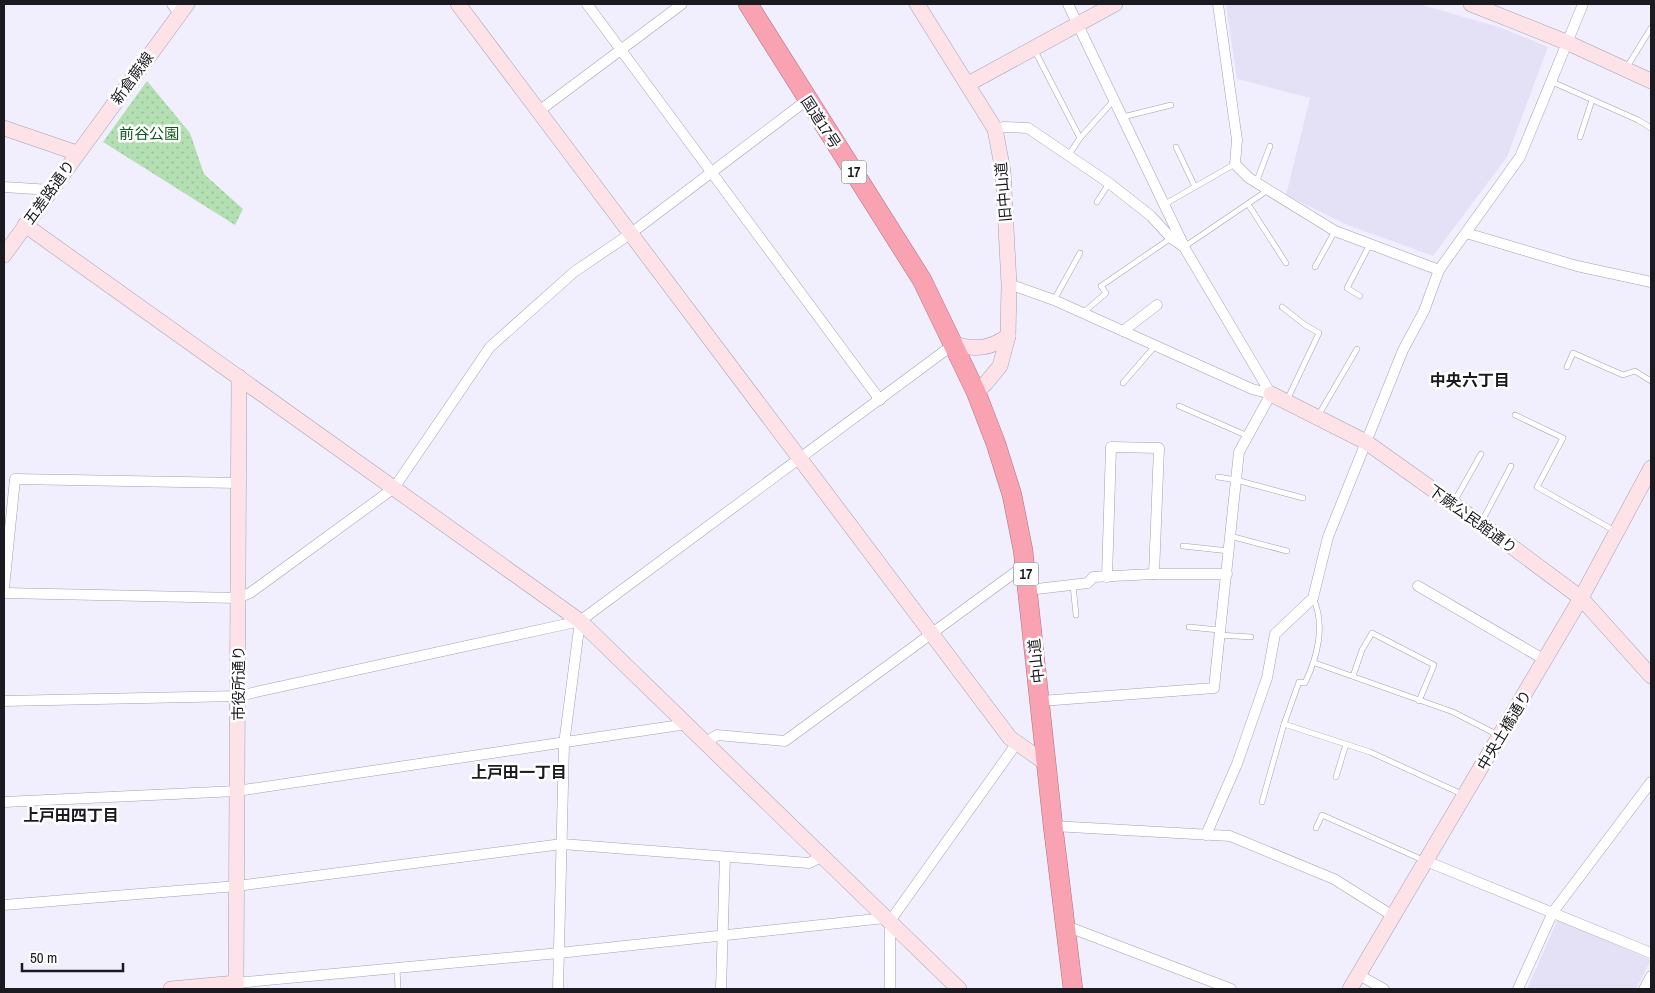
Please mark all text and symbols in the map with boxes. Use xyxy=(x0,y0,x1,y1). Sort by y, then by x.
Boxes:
street label: 新倉蕨線 xyxy=(106,48,158,108)
street label: 国道17号 xyxy=(796,92,846,152)
park label: 前谷公園 xyxy=(119,123,179,144)
street label: 五差路通り xyxy=(18,155,80,229)
road number: 17 xyxy=(842,160,866,183)
street label: 旧中山道 xyxy=(990,161,1016,223)
district label: 中央六丁目 xyxy=(1430,369,1510,391)
street label: 下蕨公民館通り xyxy=(1424,480,1522,558)
road number: 17 xyxy=(1014,562,1038,586)
street label: 中山道 xyxy=(1023,638,1049,684)
street label: 市役所通り xyxy=(228,645,249,721)
street label: 中央土橋通り xyxy=(1472,686,1536,774)
district label: 上戸田一丁目 xyxy=(471,761,567,783)
district label: 上戸田四丁目 xyxy=(23,804,119,826)
scale bar xyxy=(22,940,124,972)
text: 50 m xyxy=(30,947,57,968)

